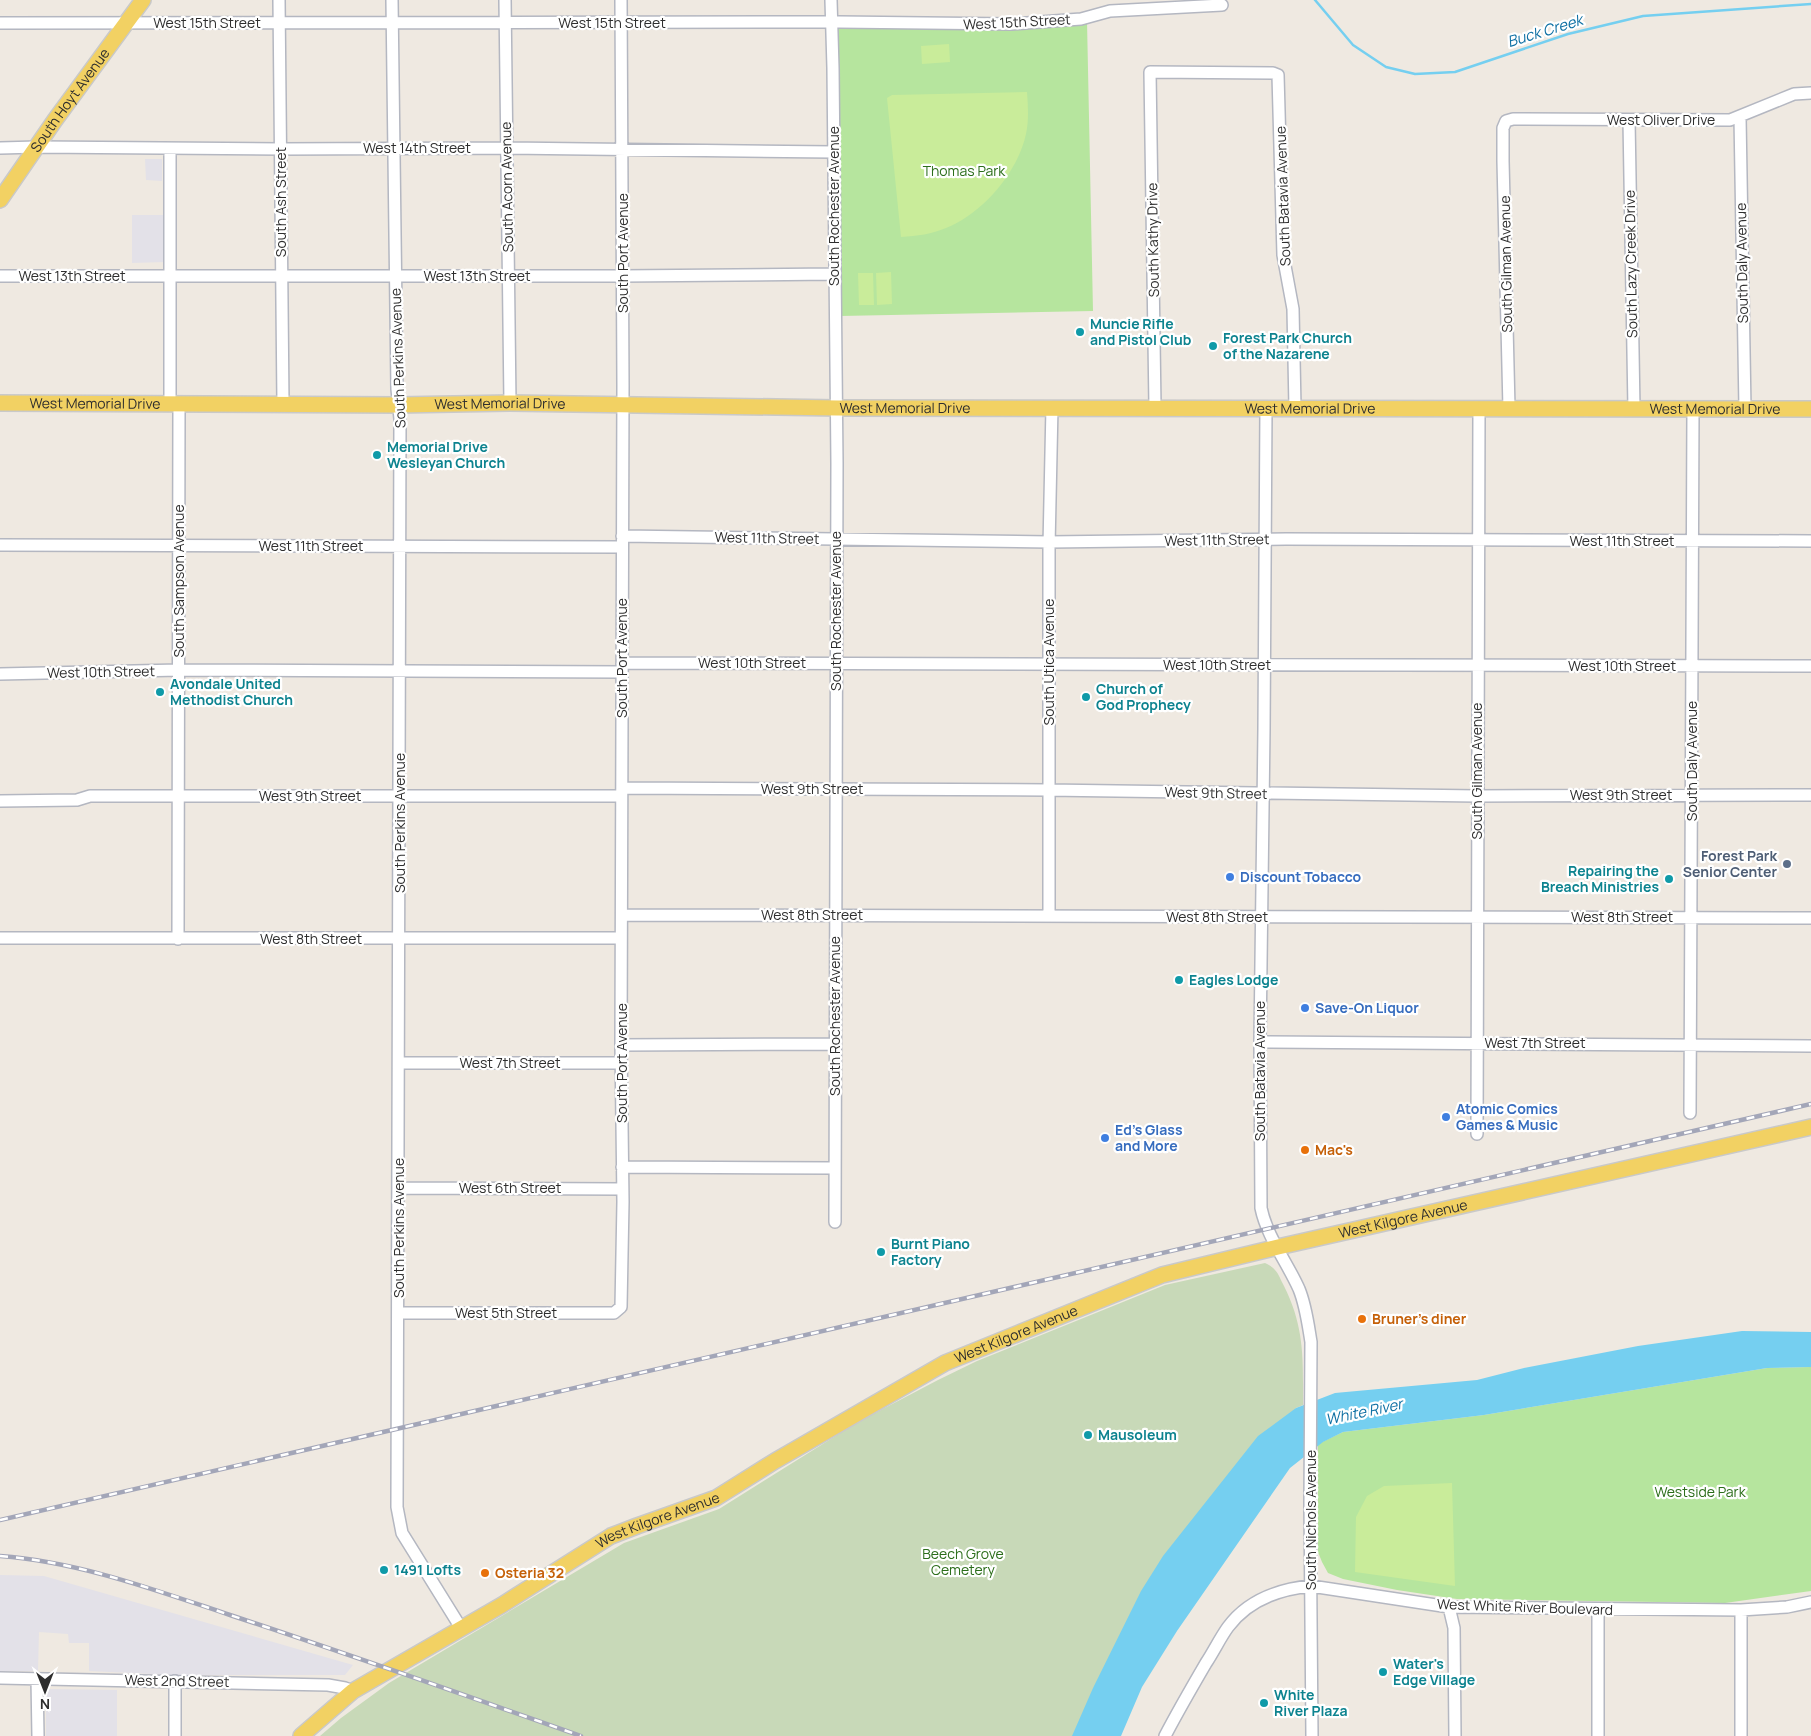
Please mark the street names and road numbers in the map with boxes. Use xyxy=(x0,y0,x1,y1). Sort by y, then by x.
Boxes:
street label: West 15th Street xyxy=(963,9,1072,34)
street label: West 15th Street xyxy=(153,13,261,32)
street label: West 15th Street xyxy=(558,13,666,32)
street label: South Hoyt Avenue xyxy=(26,44,114,156)
street label: West Oliver Drive xyxy=(1607,110,1715,129)
street label: South Acorn Avenue xyxy=(496,121,517,253)
street label: South Rochester Avenue xyxy=(824,126,843,286)
street label: South Batavia Avenue xyxy=(1271,126,1294,266)
street label: West 14th Street xyxy=(363,138,471,157)
street label: South Ash Street xyxy=(271,146,290,257)
street label: South Kathy Drive xyxy=(1142,182,1163,298)
street label: South Lazy Creek Drive xyxy=(1620,190,1641,338)
street label: South Port Avenue xyxy=(613,193,632,313)
street label: South Gilman Avenue xyxy=(1495,195,1516,333)
street label: South Daly Avenue xyxy=(1731,203,1752,323)
street label: West 13th Street xyxy=(18,266,126,285)
street label: West 13th Street xyxy=(423,266,531,285)
street label: South Perkins Avenue xyxy=(386,288,409,428)
street label: West Memorial Drive xyxy=(29,393,161,413)
street label: West Memorial Drive xyxy=(434,393,566,413)
street label: West Memorial Drive xyxy=(839,398,971,417)
street label: West Memorial Drive xyxy=(1244,398,1376,418)
street label: West Memorial Drive xyxy=(1649,399,1781,418)
street label: South Sampson Avenue xyxy=(169,504,188,658)
street label: West 11th Street xyxy=(714,527,820,548)
street label: West 11th Street xyxy=(1164,529,1270,550)
street label: South Rochester Avenue xyxy=(826,531,845,691)
street label: West 11th Street xyxy=(1570,531,1675,550)
street label: West 11th Street xyxy=(259,536,364,555)
street label: South Port Avenue xyxy=(612,598,631,718)
street label: South Utica Avenue xyxy=(1039,599,1058,725)
street label: West 10th Street xyxy=(698,653,806,672)
street label: West 10th Street xyxy=(1163,655,1271,674)
street label: West 10th Street xyxy=(1568,656,1676,675)
street label: West 10th Street xyxy=(47,661,156,682)
street label: South Daly Avenue xyxy=(1682,701,1701,821)
street label: South Gilman Avenue xyxy=(1467,702,1486,840)
street label: South Perkins Avenue xyxy=(390,753,409,893)
street label: West 9th Street xyxy=(761,779,864,798)
street label: West 9th Street xyxy=(1164,782,1268,803)
street label: West 9th Street xyxy=(1570,785,1673,804)
street label: West 9th Street xyxy=(259,786,362,805)
street label: West 8th Street xyxy=(761,905,863,924)
street label: West 8th Street xyxy=(1166,907,1268,926)
street label: West 8th Street xyxy=(1571,907,1673,926)
street label: West 8th Street xyxy=(260,929,362,948)
street label: South Rochester Avenue xyxy=(825,936,844,1096)
street label: South Batavia Avenue xyxy=(1250,1001,1269,1141)
street label: South Port Avenue xyxy=(612,1003,631,1123)
street label: West 7th Street xyxy=(1484,1033,1586,1052)
street label: West 7th Street xyxy=(459,1053,561,1072)
street label: South Perkins Avenue xyxy=(389,1158,408,1298)
street label: West 6th Street xyxy=(459,1178,562,1197)
street label: West Kilgore Avenue xyxy=(1337,1195,1469,1242)
street label: West Kilgore Avenue xyxy=(951,1300,1080,1367)
street label: West 5th Street xyxy=(455,1303,557,1322)
street label: South Nichols Avenue xyxy=(1301,1450,1320,1590)
street label: West Kilgore Avenue xyxy=(592,1487,722,1552)
street label: West White River Boulevard xyxy=(1437,1594,1613,1619)
street label: West 2nd Street xyxy=(125,1670,230,1691)

